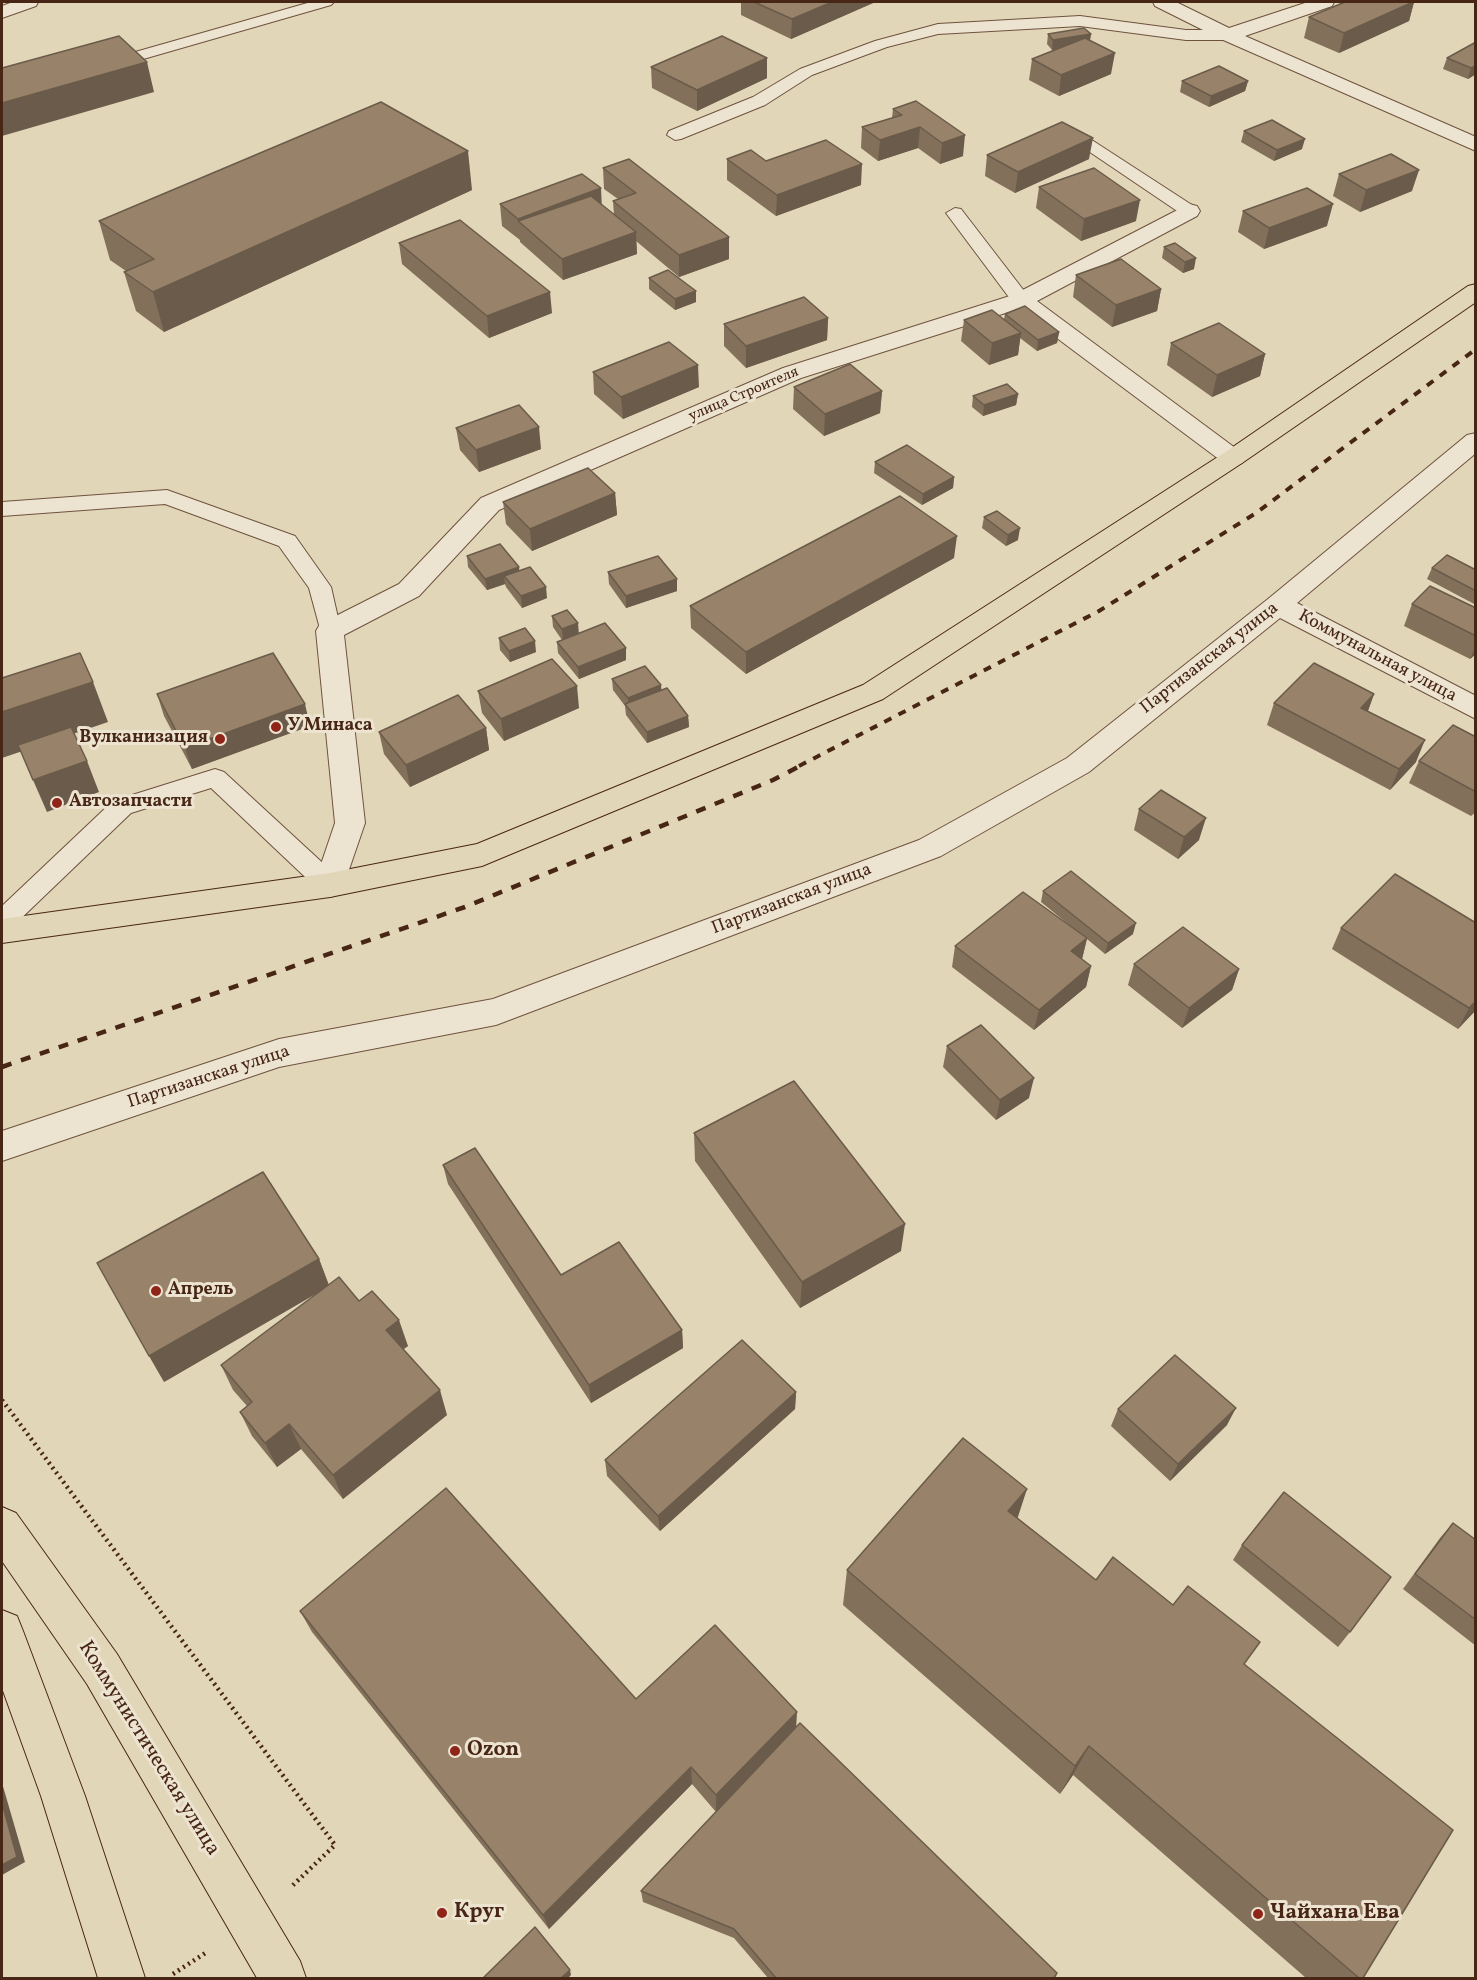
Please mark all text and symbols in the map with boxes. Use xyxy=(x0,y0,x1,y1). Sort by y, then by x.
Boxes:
street label: улица Строителя xyxy=(686,364,802,426)
street label: Партизанская улица xyxy=(1137,598,1283,720)
street label: Коммунальная улица xyxy=(1294,606,1460,708)
place label: У Минаса xyxy=(288,716,373,738)
marker: У Минаса xyxy=(269,720,283,734)
place label: Вулканизация xyxy=(79,728,208,750)
marker: Вулканизация xyxy=(213,732,227,746)
place label: Автозапчасти xyxy=(69,792,192,814)
marker: Автозапчасти xyxy=(50,796,64,810)
street label: Партизанская улица xyxy=(709,860,875,940)
street label: Партизанская улица xyxy=(125,1042,293,1114)
place label: Апрель xyxy=(168,1280,234,1302)
marker: Апрель xyxy=(149,1284,163,1298)
street label: Коммунистическая улица xyxy=(72,1637,224,1861)
place label: Ozon xyxy=(467,1738,519,1764)
marker: Ozon xyxy=(448,1744,462,1758)
place label: Круг xyxy=(454,1900,504,1926)
place label: Чайхана Ева xyxy=(1270,1901,1400,1927)
marker: Круг xyxy=(435,1906,449,1920)
marker: Чайхана Ева xyxy=(1251,1907,1265,1921)

